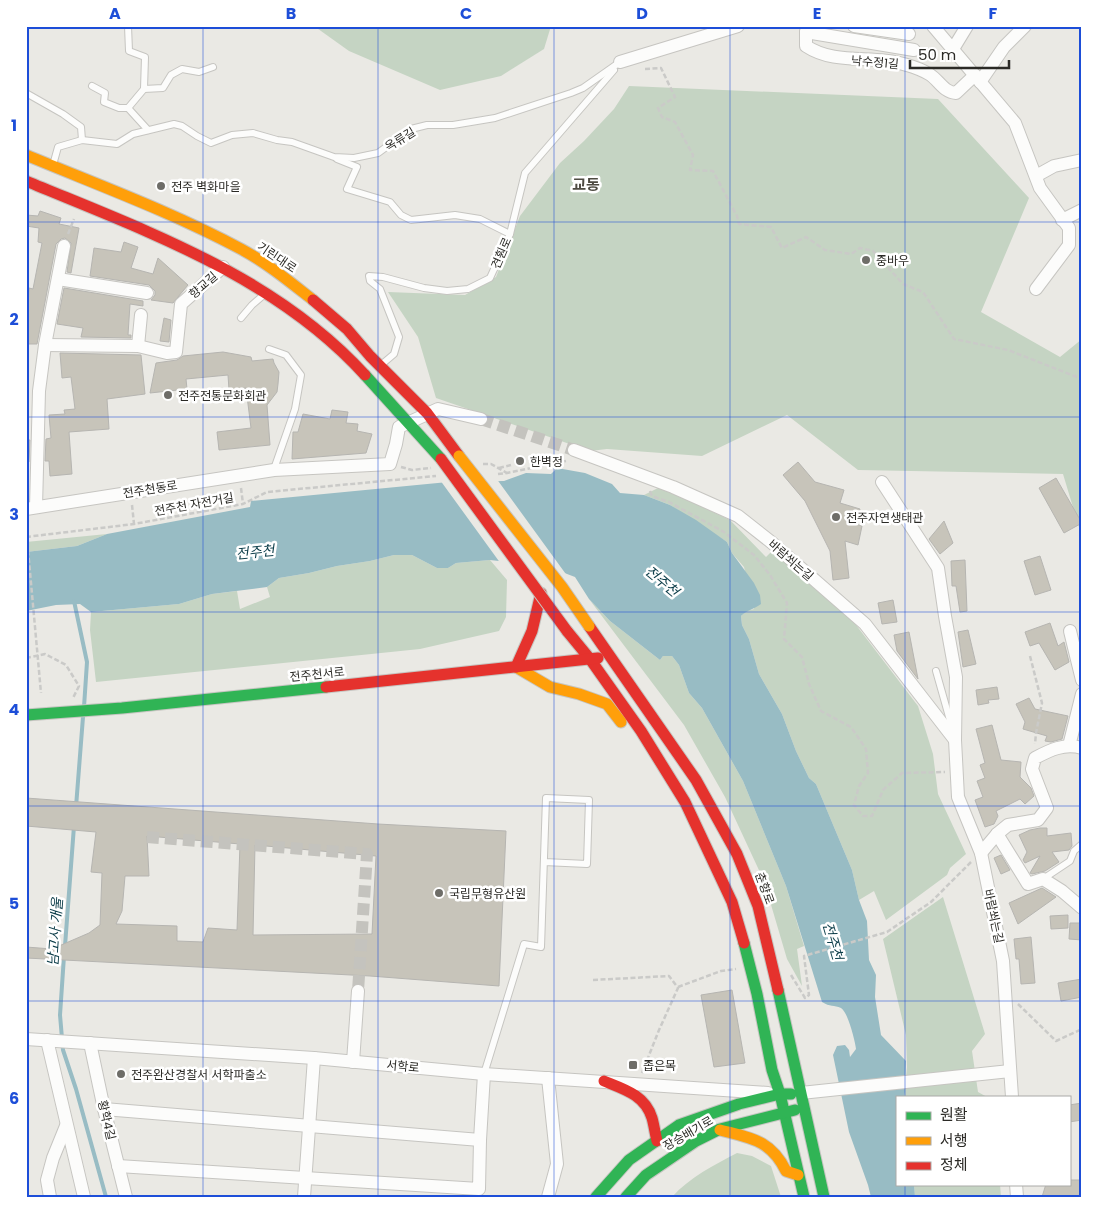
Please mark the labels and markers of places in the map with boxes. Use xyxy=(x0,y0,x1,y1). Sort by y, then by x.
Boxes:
place label: 전주 벽화마을 xyxy=(171,178,240,195)
marker: 전주 벽화마을 xyxy=(155,180,167,192)
place label: 중바우 xyxy=(876,252,909,269)
marker: 중바우 xyxy=(860,254,872,266)
place label: 전주전통문화회관 xyxy=(178,387,266,404)
marker: 전주전통문화회관 xyxy=(162,389,174,401)
place label: 한벽정 xyxy=(530,453,563,470)
marker: 한벽정 xyxy=(514,455,526,467)
place label: 전주자연생태관 xyxy=(846,509,923,526)
marker: 전주자연생태관 xyxy=(830,511,842,523)
place label: 국립무형유산원 xyxy=(449,885,526,902)
marker: 국립무형유산원 xyxy=(433,887,445,899)
place label: 좁은목 xyxy=(643,1057,676,1074)
marker: 좁은목 xyxy=(627,1059,639,1071)
place label: 전주완산경찰서 서학파출소 xyxy=(131,1066,267,1083)
marker: 전주완산경찰서 서학파출소 xyxy=(115,1068,127,1080)

